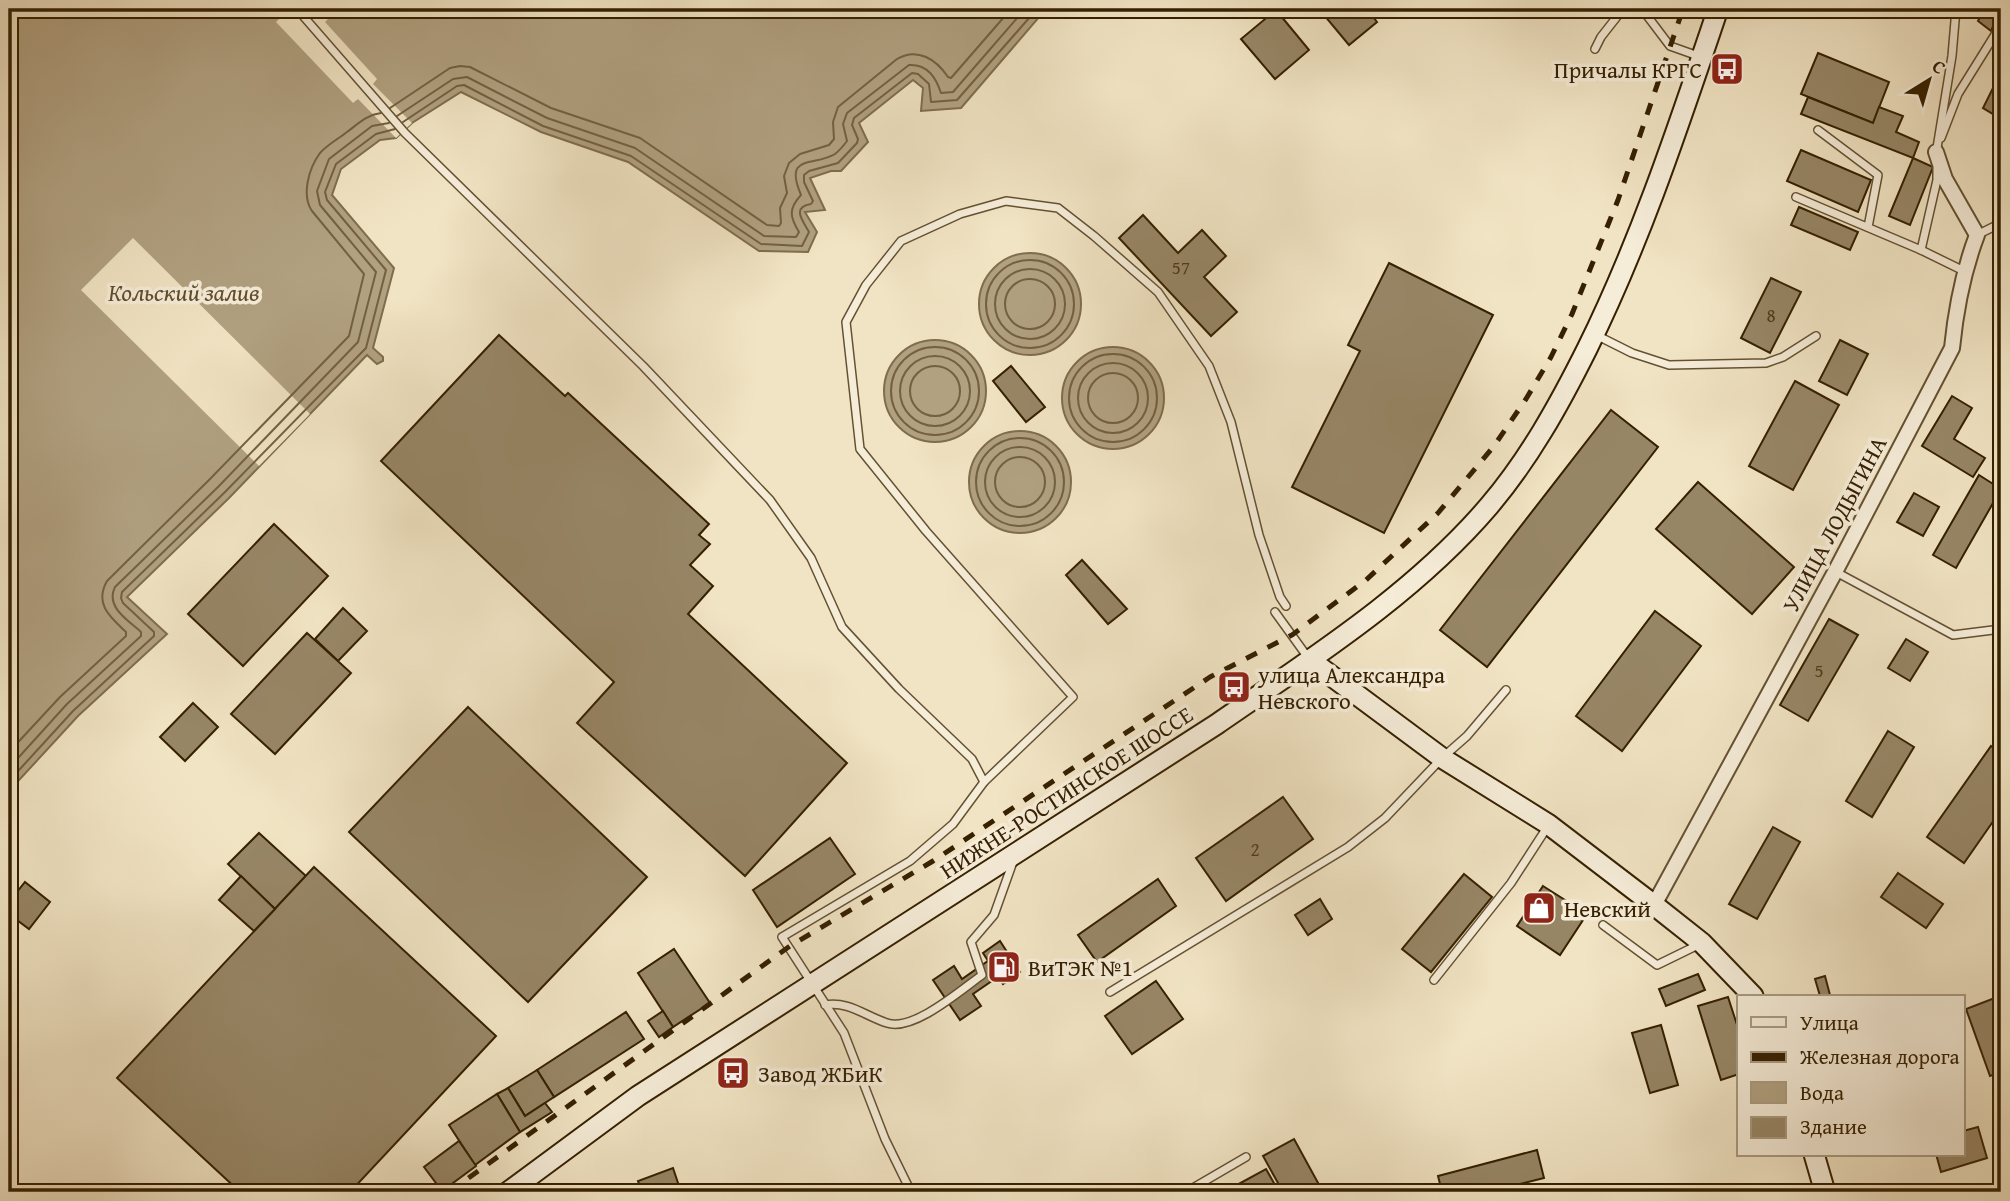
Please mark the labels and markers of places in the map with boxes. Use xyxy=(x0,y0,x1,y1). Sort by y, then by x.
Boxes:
bus stop icon: Причалы КРГС xyxy=(1708,50,1746,88)
place label: Причалы КРГС xyxy=(1554,53,1702,86)
place label: улица Александра Невского xyxy=(1257,658,1445,717)
bus stop icon: улица Александра Невского xyxy=(1215,668,1253,706)
shop icon: Невский xyxy=(1520,889,1558,927)
place label: Невский xyxy=(1564,892,1651,925)
fuel station icon: ВиТЭК №1 xyxy=(985,948,1023,986)
place label: ВиТЭК №1 xyxy=(1028,951,1133,984)
bus stop icon: Завод ЖБиК xyxy=(714,1054,752,1092)
place label: Завод ЖБиК xyxy=(758,1057,883,1090)

